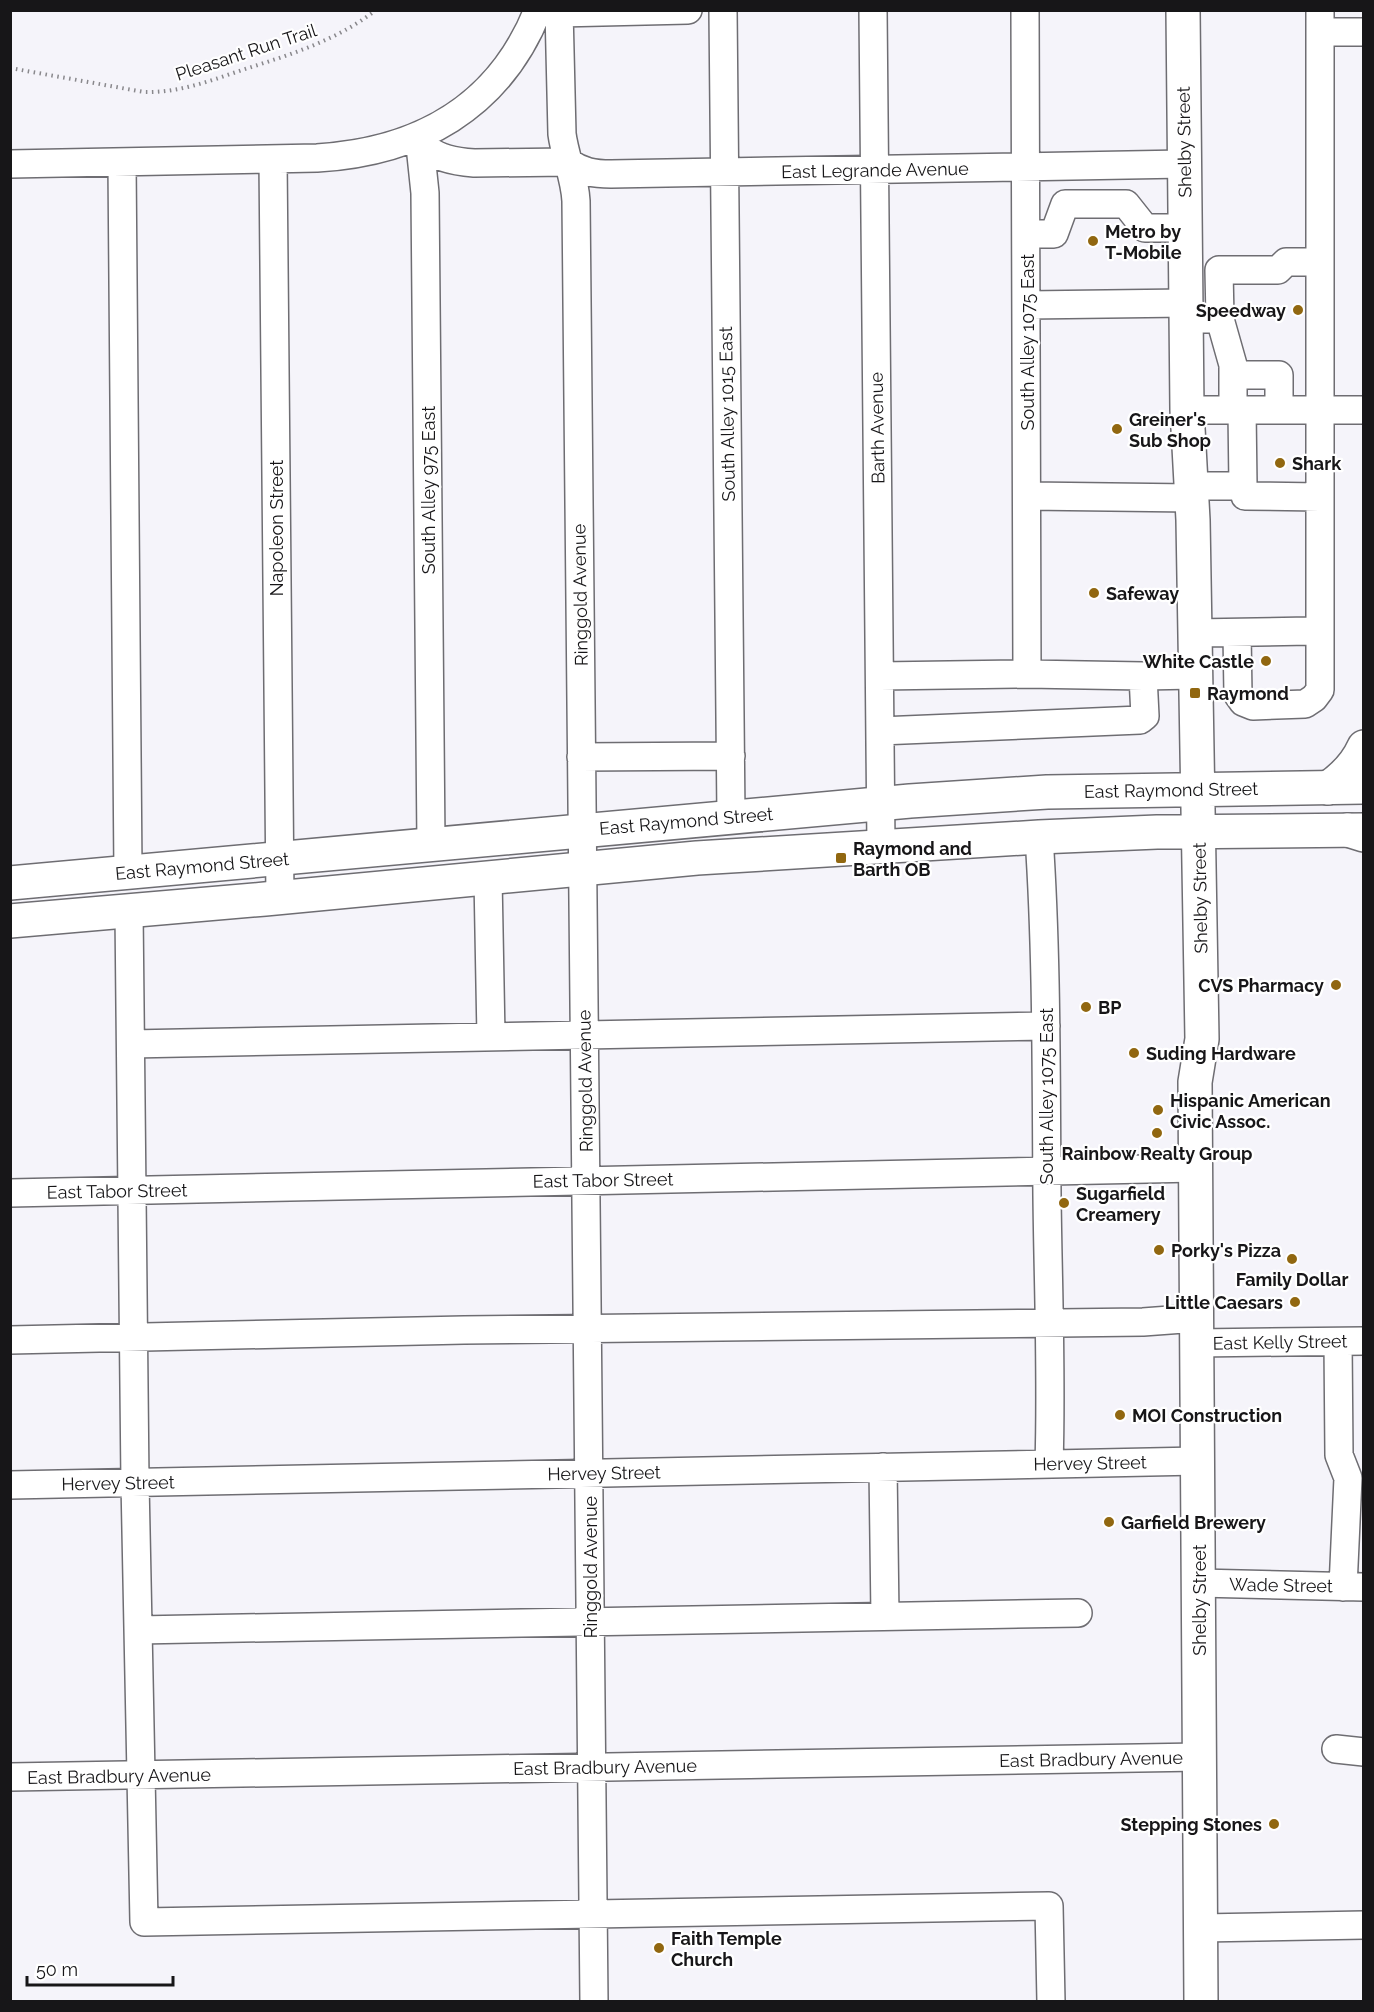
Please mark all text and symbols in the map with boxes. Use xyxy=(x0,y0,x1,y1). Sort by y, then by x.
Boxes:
street label: Pleasant Run Trail xyxy=(173,19,319,85)
street label: Shelby Street xyxy=(1173,86,1195,198)
street label: East Legrande Avenue xyxy=(781,158,969,182)
place label: Metro by T-Mobile xyxy=(1105,221,1182,263)
marker: Metro by T-Mobile xyxy=(1086,234,1100,248)
street label: South Alley 1075 East xyxy=(1017,254,1038,430)
place label: Speedway xyxy=(1196,300,1286,321)
marker: Speedway xyxy=(1291,303,1305,317)
street label: South Alley 1015 East xyxy=(715,326,739,502)
street label: Barth Avenue xyxy=(866,371,888,484)
street label: South Alley 975 East xyxy=(418,406,439,574)
place label: Greiner's Sub Shop xyxy=(1129,409,1211,451)
marker: Greiner's Sub Shop xyxy=(1110,422,1124,436)
place label: Shark xyxy=(1292,453,1342,474)
marker: Shark xyxy=(1273,456,1287,470)
street label: Napoleon Street xyxy=(266,460,287,596)
street label: Ringgold Avenue xyxy=(568,523,592,666)
place label: Safeway xyxy=(1106,583,1179,604)
marker: Safeway xyxy=(1087,586,1101,600)
place label: White Castle xyxy=(1143,651,1254,672)
marker: White Castle xyxy=(1259,654,1273,668)
place label: Raymond xyxy=(1207,683,1289,704)
marker: Raymond xyxy=(1188,686,1202,700)
street label: East Raymond Street xyxy=(1084,778,1258,802)
street label: East Raymond Street xyxy=(598,803,774,839)
place label: Raymond and Barth OB xyxy=(853,838,972,880)
street label: Shelby Street xyxy=(1189,842,1211,954)
street label: East Raymond Street xyxy=(114,848,290,884)
marker: Raymond and Barth OB xyxy=(834,851,848,865)
place label: CVS Pharmacy xyxy=(1198,975,1324,996)
marker: CVS Pharmacy xyxy=(1329,978,1343,992)
place label: BP xyxy=(1098,997,1121,1018)
marker: BP xyxy=(1079,1000,1093,1014)
street label: South Alley 1075 East xyxy=(1036,1008,1057,1184)
street label: Ringgold Avenue xyxy=(573,1009,597,1152)
place label: Suding Hardware xyxy=(1146,1043,1296,1064)
marker: Suding Hardware xyxy=(1127,1046,1141,1060)
place label: Hispanic American Civic Assoc. xyxy=(1170,1090,1331,1132)
marker: Hispanic American Civic Assoc. xyxy=(1151,1103,1165,1117)
marker: Rainbow Realty Group xyxy=(1150,1126,1164,1140)
place label: Rainbow Realty Group xyxy=(1062,1143,1252,1164)
street label: East Tabor Street xyxy=(533,1168,673,1192)
street label: East Tabor Street xyxy=(47,1179,187,1203)
place label: Sugarfield Creamery xyxy=(1076,1183,1165,1225)
marker: Sugarfield Creamery xyxy=(1057,1196,1071,1210)
place label: Porky's Pizza xyxy=(1171,1240,1281,1261)
marker: Porky's Pizza xyxy=(1152,1243,1166,1257)
marker: Family Dollar xyxy=(1285,1252,1299,1266)
place label: Family Dollar xyxy=(1236,1269,1348,1290)
place label: Little Caesars xyxy=(1165,1292,1283,1313)
marker: Little Caesars xyxy=(1288,1295,1302,1309)
street label: East Kelly Street xyxy=(1212,1330,1348,1354)
place label: MOI Construction xyxy=(1132,1405,1282,1426)
marker: MOI Construction xyxy=(1113,1408,1127,1422)
street label: Hervey Street xyxy=(1033,1452,1147,1474)
street label: Hervey Street xyxy=(547,1462,661,1484)
street label: Hervey Street xyxy=(61,1472,175,1494)
street label: Ringgold Avenue xyxy=(580,1495,601,1638)
place label: Garfield Brewery xyxy=(1121,1512,1266,1533)
marker: Garfield Brewery xyxy=(1102,1515,1116,1529)
street label: Shelby Street xyxy=(1189,1544,1210,1656)
street label: Wade Street xyxy=(1229,1574,1333,1596)
street label: East Bradbury Avenue xyxy=(999,1747,1184,1771)
street label: East Bradbury Avenue xyxy=(513,1755,698,1779)
street label: East Bradbury Avenue xyxy=(27,1764,212,1788)
place label: Stepping Stones xyxy=(1121,1814,1262,1835)
marker: Stepping Stones xyxy=(1267,1817,1281,1831)
place label: Faith Temple Church xyxy=(671,1928,782,1970)
marker: Faith Temple Church xyxy=(652,1941,666,1955)
scale bar xyxy=(27,1949,172,1987)
text: 50 m xyxy=(36,1959,78,1980)

